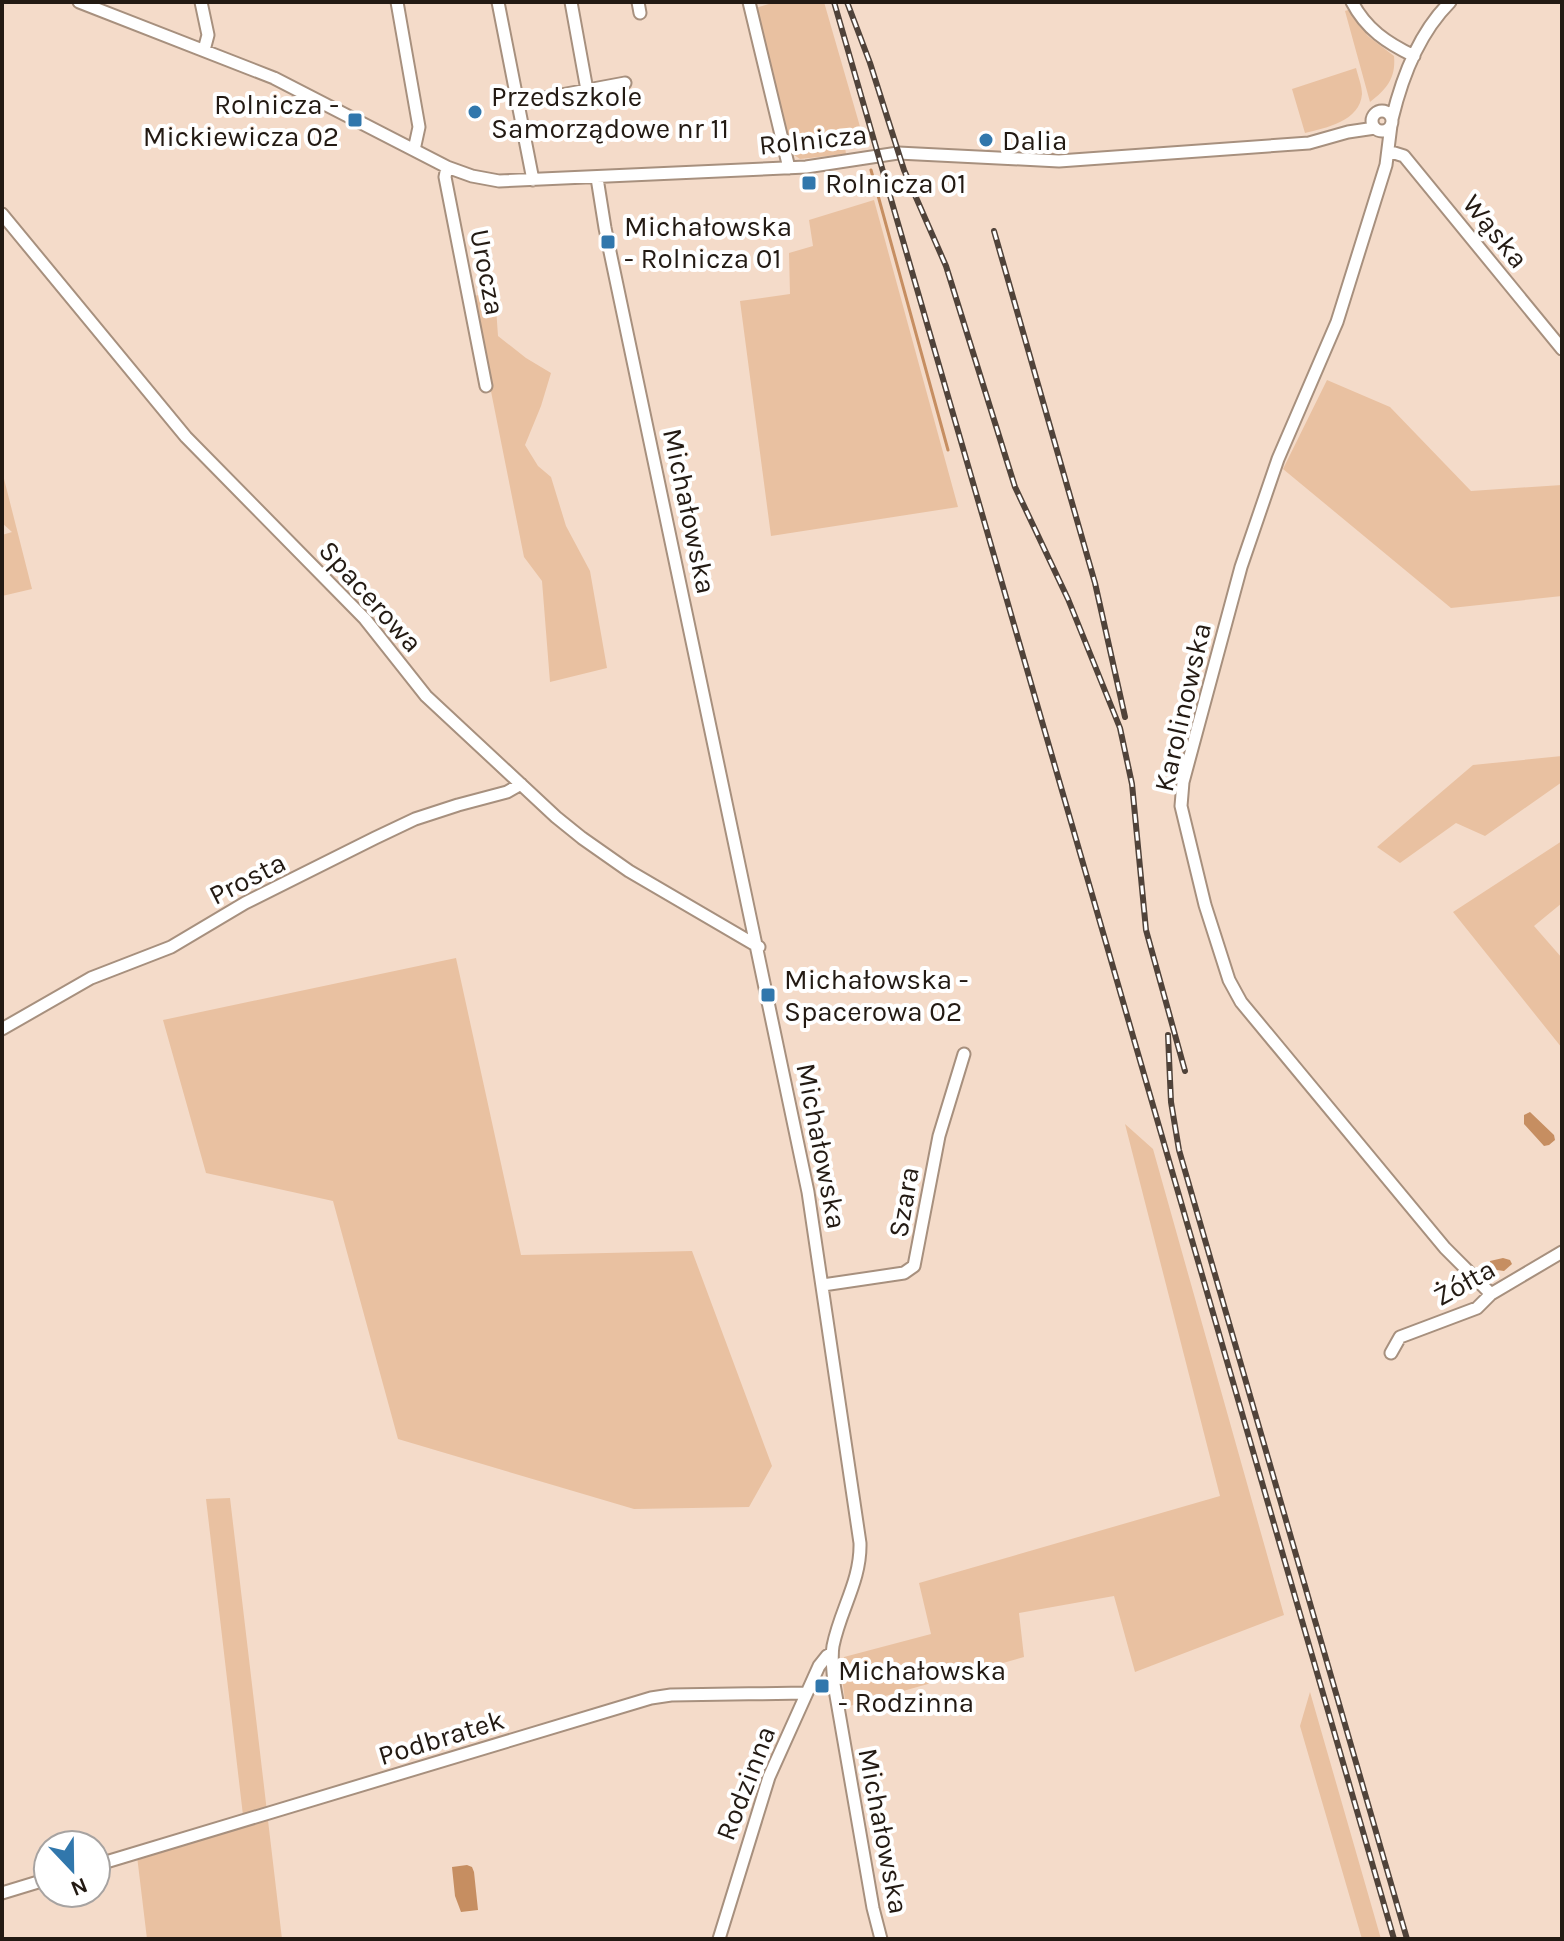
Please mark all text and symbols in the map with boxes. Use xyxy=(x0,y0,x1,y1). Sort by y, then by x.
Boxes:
place label: Przedszkole Samorządowe nr 11 xyxy=(491,80,729,145)
place label: Rolnicza - Mickiewicza 02 xyxy=(143,88,339,153)
marker: Przedszkole Samorządowe nr 11 xyxy=(466,103,484,121)
marker: Rolnicza - Mickiewicza 02 xyxy=(346,111,364,129)
street label: Rolnicza xyxy=(757,117,869,162)
place label: Dalia xyxy=(1002,124,1068,157)
marker: Dalia xyxy=(977,131,995,149)
place label: Rolnicza 01 xyxy=(825,167,966,200)
marker: Rolnicza 01 xyxy=(800,174,818,192)
street label: Wąska xyxy=(1456,188,1535,275)
place label: Michałowska - Rolnicza 01 xyxy=(624,210,792,275)
street label: Urocza xyxy=(463,226,512,318)
marker: Michałowska - Rolnicza 01 xyxy=(599,233,617,251)
street label: Michałowska xyxy=(656,425,723,597)
street label: Spacerowa xyxy=(312,534,429,659)
street label: Karolinowska xyxy=(1147,619,1218,795)
street label: Prosta xyxy=(203,845,291,912)
place label: Michałowska - Spacerowa 02 xyxy=(784,963,969,1028)
marker: Michałowska - Spacerowa 02 xyxy=(759,986,777,1004)
street label: Michałowska xyxy=(789,1060,854,1232)
street label: Szara xyxy=(881,1164,926,1240)
street label: Żółta xyxy=(1428,1252,1501,1313)
place label: Michałowska - Rodzinna xyxy=(838,1654,1006,1719)
marker: Michałowska - Rodzinna xyxy=(813,1677,831,1695)
street label: Podbratek xyxy=(374,1703,508,1772)
street label: Rodzinna xyxy=(709,1721,782,1845)
street label: Michałowska xyxy=(851,1745,916,1917)
north arrow xyxy=(32,1829,112,1909)
text: N xyxy=(67,1872,91,1902)

